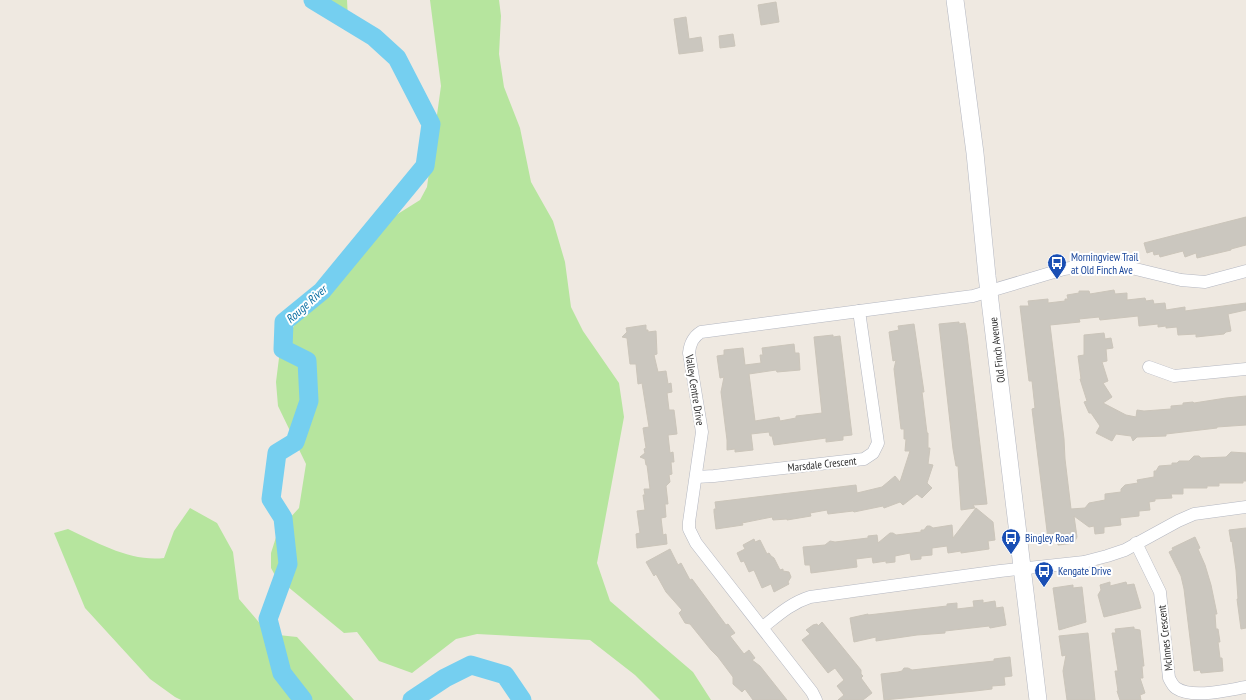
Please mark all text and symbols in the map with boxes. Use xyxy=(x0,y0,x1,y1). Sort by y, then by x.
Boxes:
place label: Morningview Trail at Old Finch Ave xyxy=(1071,250,1139,277)
bus stop icon: Morningview Trail at Old Finch Ave xyxy=(1046,252,1068,280)
water label: Rouge River xyxy=(283,281,331,326)
street label: Old Finch Avenue xyxy=(986,316,1008,384)
street label: Valley Centre Drive xyxy=(682,353,708,427)
street label: Marsdale Crescent xyxy=(787,453,857,475)
bus stop icon: Bingley Road xyxy=(1000,527,1022,555)
place label: Bingley Road xyxy=(1025,531,1074,545)
bus stop icon: Kengate Drive xyxy=(1033,560,1055,588)
place label: Kengate Drive xyxy=(1058,564,1112,578)
street label: McInnes Crescent xyxy=(1155,604,1175,672)

